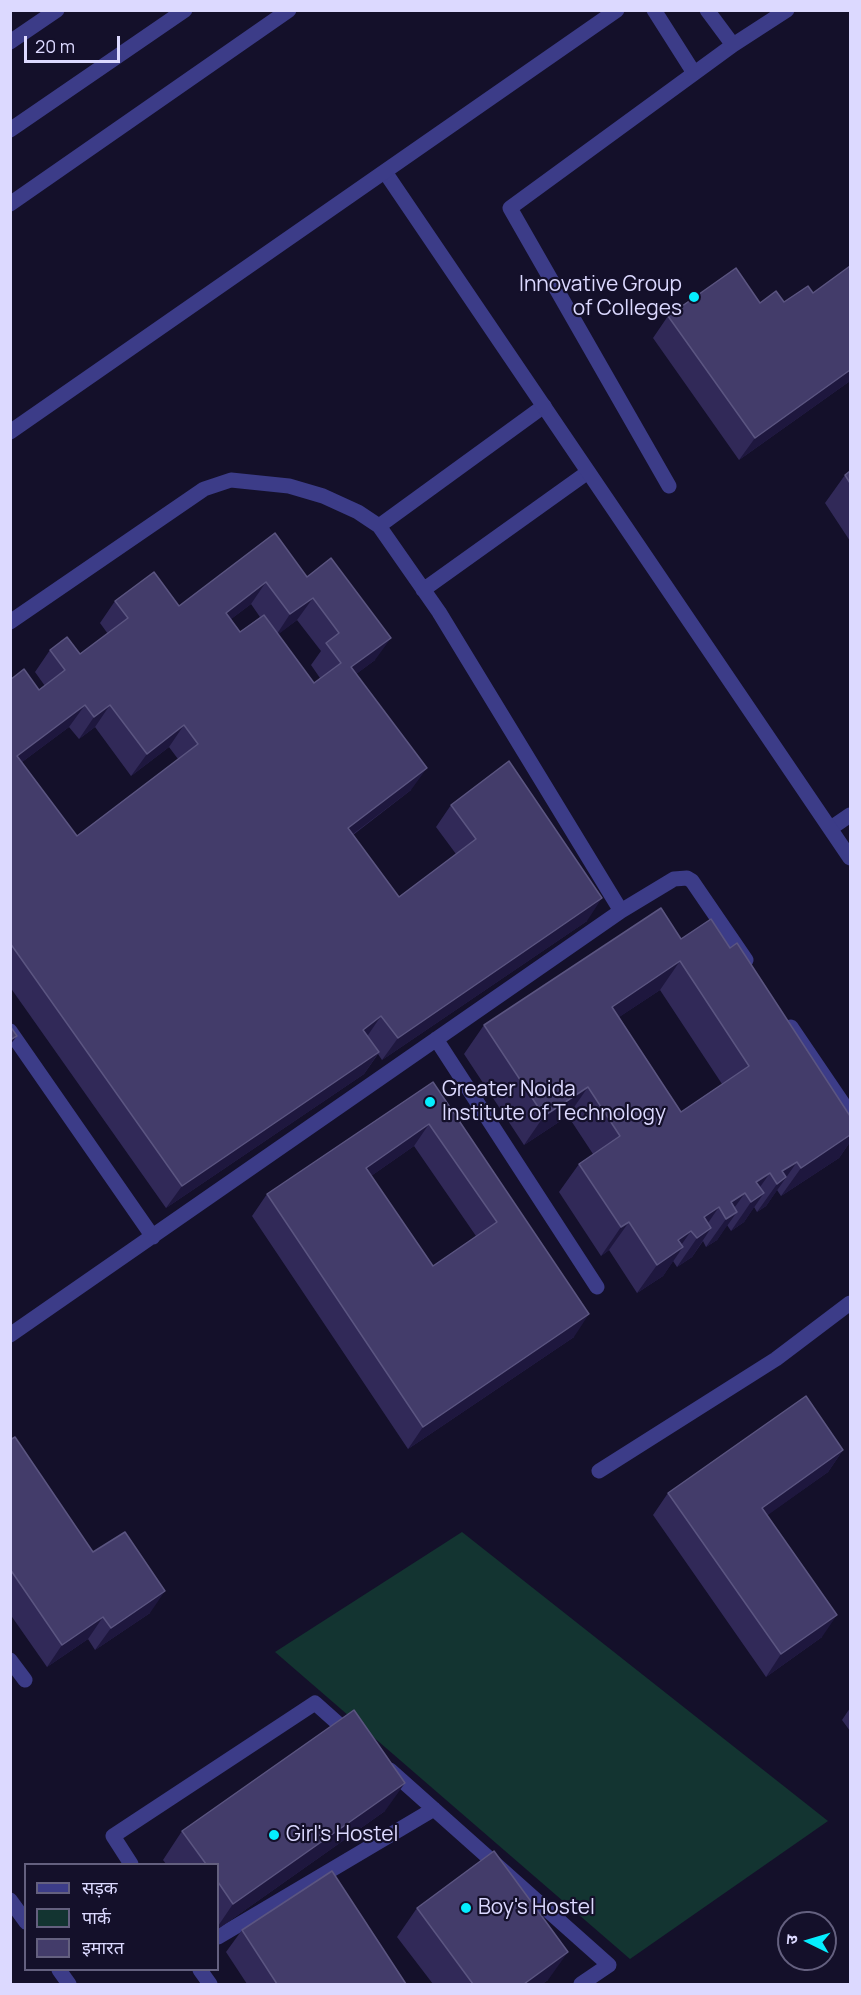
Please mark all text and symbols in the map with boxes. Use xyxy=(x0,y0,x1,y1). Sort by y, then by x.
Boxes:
scale bar xyxy=(27,24,123,62)
text: 20 m xyxy=(35,34,75,58)
place label: Innovative Group of Colleges xyxy=(519,272,682,322)
marker: Innovative Group of Colleges xyxy=(687,290,701,304)
place label: Greater Noida Institute of Technology xyxy=(442,1077,666,1127)
marker: Greater Noida Institute of Technology xyxy=(423,1095,437,1109)
place label: Girl's Hostel xyxy=(286,1822,398,1848)
marker: Girl's Hostel xyxy=(267,1828,281,1842)
legend xyxy=(24,1863,219,1971)
text: सड़क xyxy=(82,1875,118,1899)
place label: Boy's Hostel xyxy=(478,1895,595,1921)
marker: Boy's Hostel xyxy=(459,1901,473,1915)
text: पार्क xyxy=(82,1905,111,1929)
north arrow xyxy=(777,1911,837,1971)
text: उ xyxy=(780,1934,802,1945)
text: इमारत xyxy=(82,1935,124,1959)

